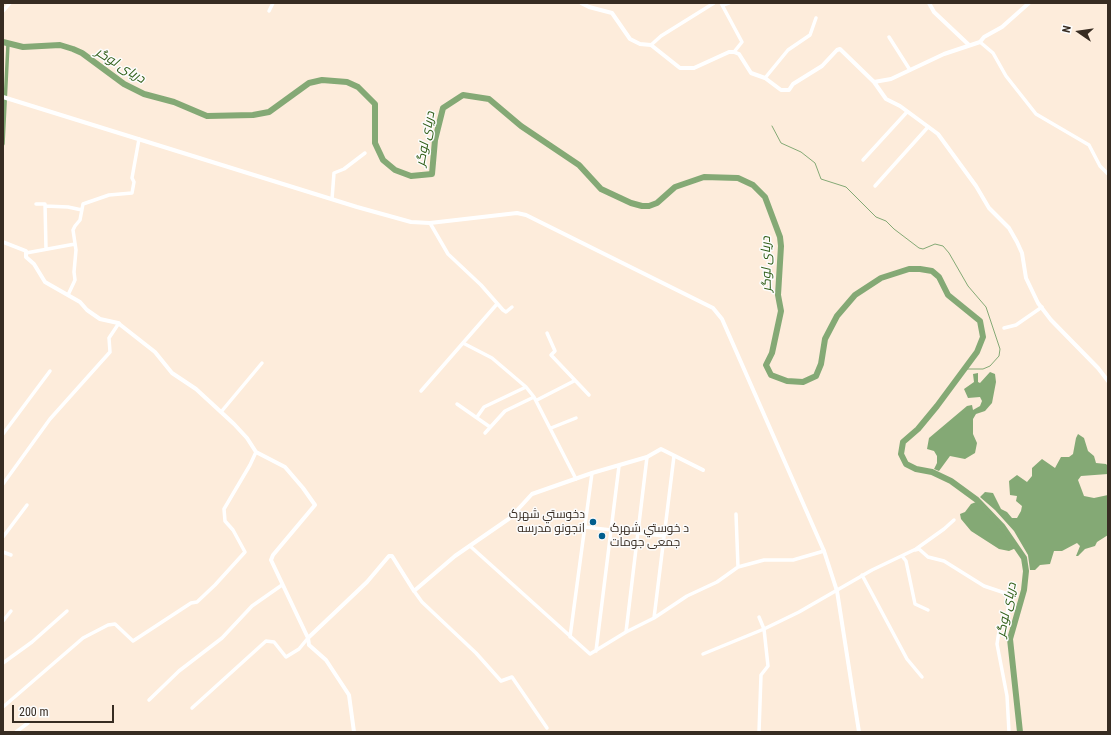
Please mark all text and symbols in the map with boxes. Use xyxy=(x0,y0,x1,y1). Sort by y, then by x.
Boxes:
north arrow xyxy=(1059,12,1099,52)
text: N xyxy=(1060,24,1074,34)
water label: دریای لوگر xyxy=(92,45,148,87)
water label: دریای لوگر xyxy=(413,110,439,168)
water label: دریای لوگر xyxy=(759,236,775,292)
place label: دخوستي شهرک انجونو مدرسه xyxy=(509,508,585,536)
marker: دخوستي شهرک انجونو مدرسه xyxy=(588,517,598,527)
place label: د خوستي شهرک جمعی جومات xyxy=(610,522,689,550)
marker: د خوستي شهرک جمعی جومات xyxy=(597,531,607,541)
water label: دریای لوگر xyxy=(994,581,1020,639)
scale bar xyxy=(14,697,116,723)
text: 200 m xyxy=(19,705,49,719)

